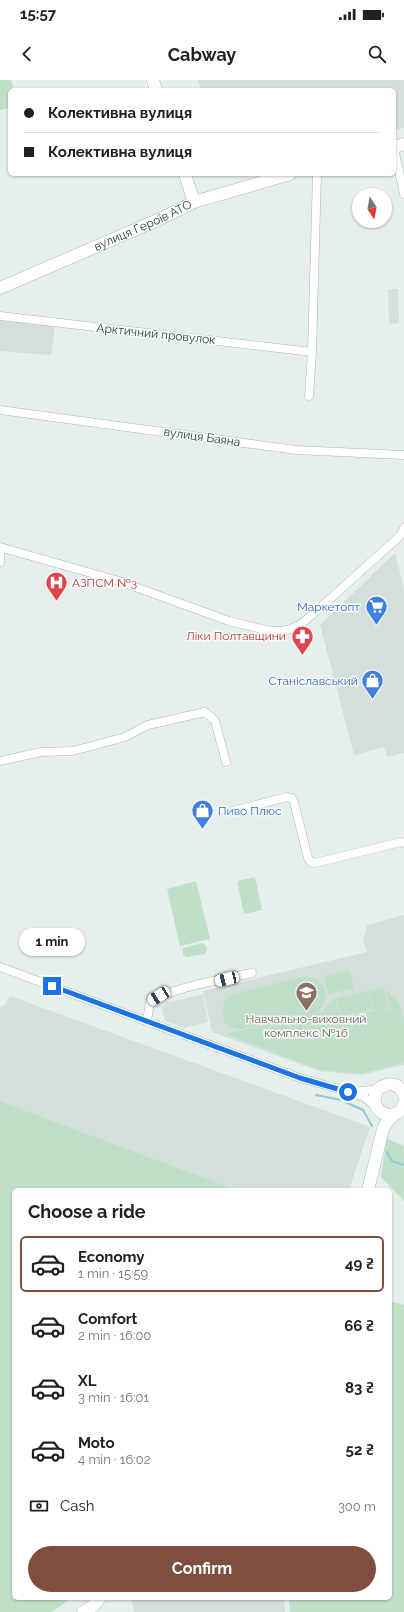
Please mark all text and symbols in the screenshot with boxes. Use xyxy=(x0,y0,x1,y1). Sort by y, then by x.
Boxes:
text: 15:57 xyxy=(20,5,56,23)
icon: back xyxy=(16,43,38,65)
icon: search xyxy=(366,43,388,65)
text: Cabway xyxy=(168,44,236,65)
text: Колективна вулиця xyxy=(48,104,192,122)
text: Колективна вулиця xyxy=(48,143,192,161)
north arrow xyxy=(352,188,392,228)
map controls xyxy=(352,188,392,228)
street label: вулиця Героїв АТО xyxy=(92,197,194,254)
street label: Арктичний провулок xyxy=(96,321,216,347)
street label: вулиця Баяна xyxy=(163,425,241,449)
hospital icon: АЗПСМ №3 xyxy=(43,570,69,603)
place label: АЗПСМ №3 xyxy=(72,576,137,590)
supermarket icon: Маркетопт xyxy=(363,594,389,627)
place label: Маркетопт xyxy=(297,600,360,614)
pharmacy icon: Ліки Полтавщини xyxy=(289,623,315,656)
place label: Ліки Полтавщини xyxy=(186,629,286,643)
shop icon: Станіславський xyxy=(360,668,386,701)
place label: Станіславський xyxy=(269,674,358,688)
shop icon: Пиво Плюс xyxy=(190,798,216,831)
place label: Пиво Плюс xyxy=(218,804,282,818)
callout: 1 min xyxy=(19,928,85,956)
text: 1 min xyxy=(36,934,68,949)
car xyxy=(214,970,240,988)
route end xyxy=(43,977,61,995)
school or university icon: Навчально-виховний комплекс №16 xyxy=(293,979,319,1012)
car xyxy=(146,985,172,1007)
place label: Навчально-виховний комплекс №16 xyxy=(246,1012,366,1040)
route start xyxy=(339,1083,357,1101)
text: Choose a ride xyxy=(28,1201,146,1222)
icon: car xyxy=(30,1246,66,1282)
text: Economy xyxy=(78,1248,145,1266)
text: 49 ₴ xyxy=(345,1255,374,1273)
text: 1 min · 15:59 xyxy=(78,1266,148,1281)
icon: car xyxy=(30,1308,66,1344)
text: Comfort xyxy=(78,1310,137,1328)
text: 66 ₴ xyxy=(344,1317,374,1335)
text: 2 min · 16:00 xyxy=(78,1328,151,1343)
icon: car xyxy=(30,1370,66,1406)
text: XL xyxy=(78,1372,96,1390)
text: 83 ₴ xyxy=(345,1379,374,1397)
text: 3 min · 16:01 xyxy=(78,1390,149,1405)
icon: car xyxy=(30,1432,66,1468)
text: Moto xyxy=(78,1434,115,1452)
text: 52 ₴ xyxy=(346,1441,374,1459)
text: 4 min · 16:02 xyxy=(78,1452,150,1467)
icon: cash xyxy=(28,1495,50,1517)
text: Cash xyxy=(60,1497,94,1515)
text: 300 m xyxy=(338,1499,376,1514)
button: Confirm xyxy=(28,1546,376,1592)

